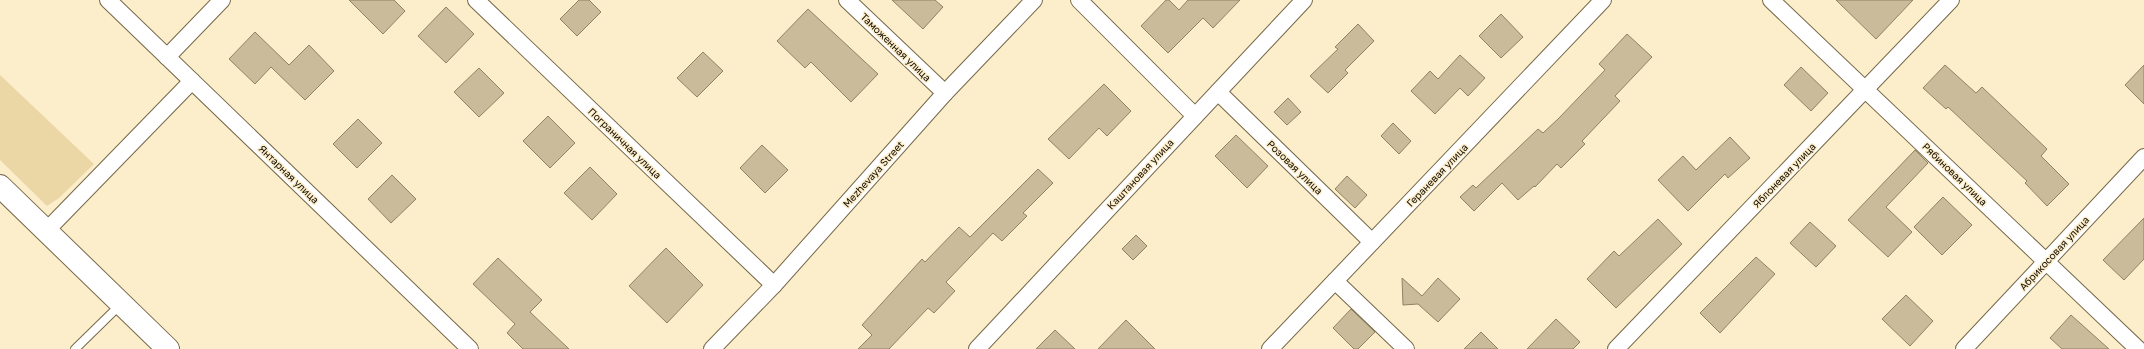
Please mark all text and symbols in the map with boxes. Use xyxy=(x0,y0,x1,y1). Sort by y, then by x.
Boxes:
street label: Таможенная улица xyxy=(858,10,934,84)
street label: Пограничная улица xyxy=(586,105,664,181)
street label: Каштановая улица xyxy=(1104,136,1176,212)
street label: Mezhevaya Street xyxy=(840,138,906,210)
street label: Розовая улица xyxy=(1265,138,1325,196)
street label: Яблоневая улица xyxy=(1750,140,1818,210)
street label: Рябиновая улица xyxy=(1920,140,1990,208)
street label: Гераневая улица xyxy=(1404,141,1470,209)
street label: Янтарная улица xyxy=(257,142,321,206)
street label: Абрикосовая улица xyxy=(2017,214,2091,292)

